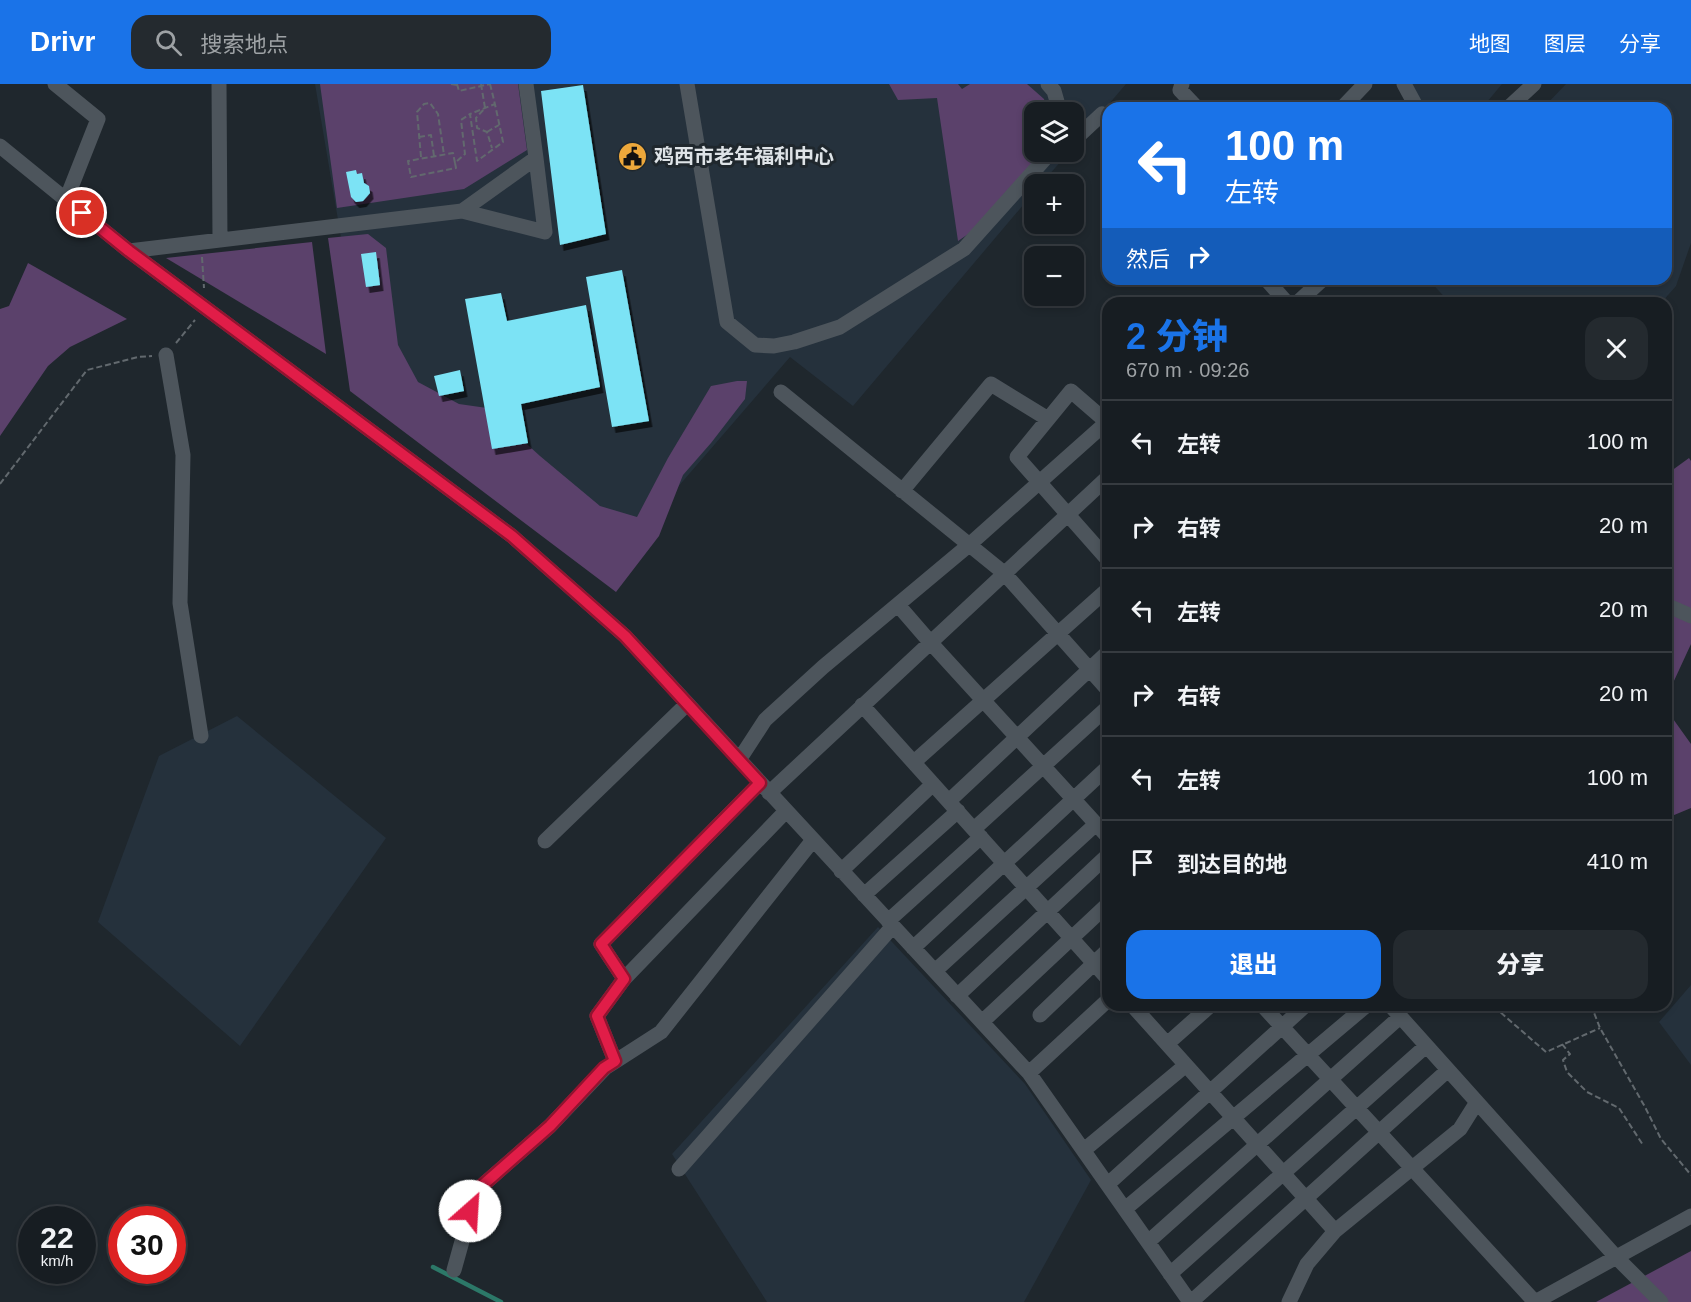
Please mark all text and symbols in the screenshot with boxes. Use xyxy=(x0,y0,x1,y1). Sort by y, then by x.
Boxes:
search box xyxy=(131,15,551,69)
text: Drivr xyxy=(30,26,95,57)
icon: search xyxy=(152,26,185,59)
text: 搜索地点 xyxy=(200,32,288,57)
text: 地图 xyxy=(1469,32,1511,55)
text: 图层 xyxy=(1544,32,1586,55)
text: 分享 xyxy=(1619,32,1661,55)
map controls xyxy=(1024,102,1084,306)
button: layers xyxy=(1024,102,1084,162)
text: 100 m xyxy=(1225,122,1344,169)
icon: left xyxy=(1126,126,1204,204)
public building icon: 鸡西市老年福利中心 xyxy=(617,140,649,172)
place label: 鸡西市老年福利中心 xyxy=(654,145,834,167)
button: + xyxy=(1024,174,1084,234)
text: 左转 xyxy=(1225,178,1279,208)
pin xyxy=(56,187,107,238)
icon: arrive xyxy=(65,196,98,229)
icon: right xyxy=(1182,240,1215,273)
button: − xyxy=(1024,246,1084,306)
text: 然后 xyxy=(1126,247,1170,272)
text: 2 分钟 xyxy=(1126,316,1228,357)
button: close xyxy=(1585,317,1648,380)
text: 670 m · 09:26 xyxy=(1126,359,1249,381)
icon: left xyxy=(1126,426,1159,459)
text: 100 m xyxy=(1587,429,1648,454)
text: 左转 xyxy=(1177,432,1221,457)
icon: right xyxy=(1126,510,1159,543)
text: 20 m xyxy=(1599,513,1648,538)
text: 右转 xyxy=(1177,516,1221,541)
icon: left xyxy=(1126,594,1159,627)
text: 20 m xyxy=(1599,597,1648,622)
text: 左转 xyxy=(1177,600,1221,625)
icon: right xyxy=(1126,678,1159,711)
text: 20 m xyxy=(1599,681,1648,706)
text: 右转 xyxy=(1177,684,1221,709)
icon: left xyxy=(1126,762,1159,795)
text: 100 m xyxy=(1587,765,1648,790)
text: 左转 xyxy=(1177,768,1221,793)
icon: arrive xyxy=(1126,846,1159,879)
text: 410 m xyxy=(1587,849,1648,874)
text: 到达目的地 xyxy=(1177,852,1287,877)
button: 退出 xyxy=(1126,930,1381,999)
button: 分享 xyxy=(1393,930,1648,999)
position arrow xyxy=(438,1179,502,1243)
speed limit sign: 30 xyxy=(108,1206,186,1284)
text: 22 xyxy=(40,1221,74,1254)
text: km/h xyxy=(41,1252,73,1269)

